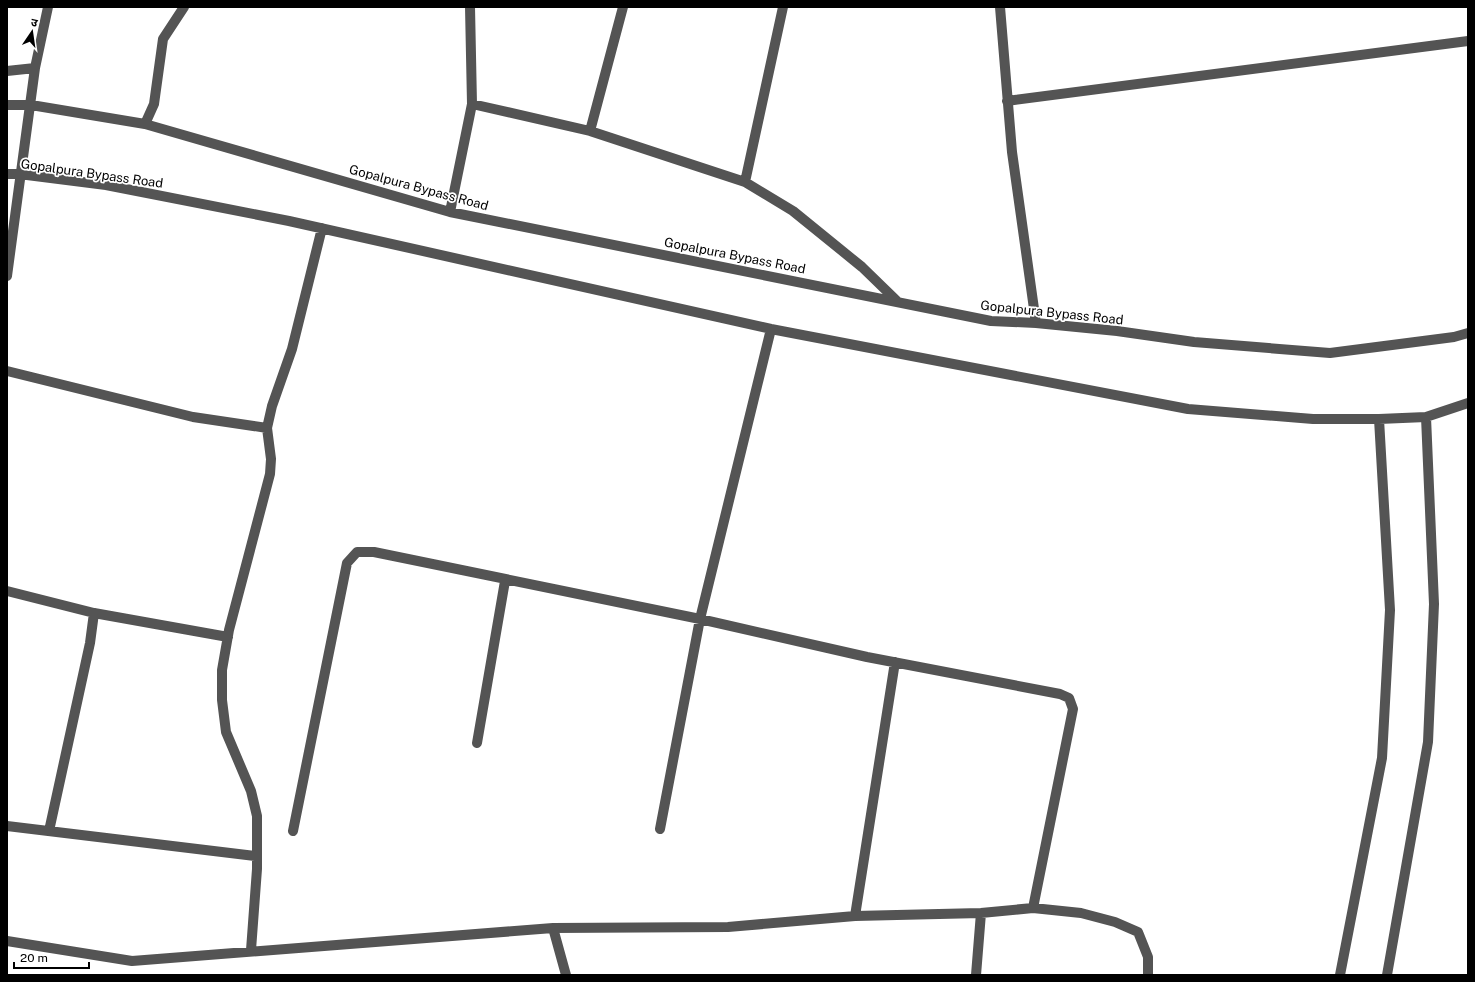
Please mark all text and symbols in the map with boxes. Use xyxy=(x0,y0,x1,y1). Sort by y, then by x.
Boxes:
north arrow xyxy=(12,12,52,52)
text: उ xyxy=(30,16,39,29)
street label: Gopalpura Bypass Road xyxy=(20,156,164,191)
street label: Gopalpura Bypass Road xyxy=(348,162,490,213)
street label: Gopalpura Bypass Road xyxy=(663,234,807,277)
street label: Gopalpura Bypass Road xyxy=(980,298,1124,327)
scale bar xyxy=(14,944,89,970)
text: 20 m xyxy=(20,951,48,965)

